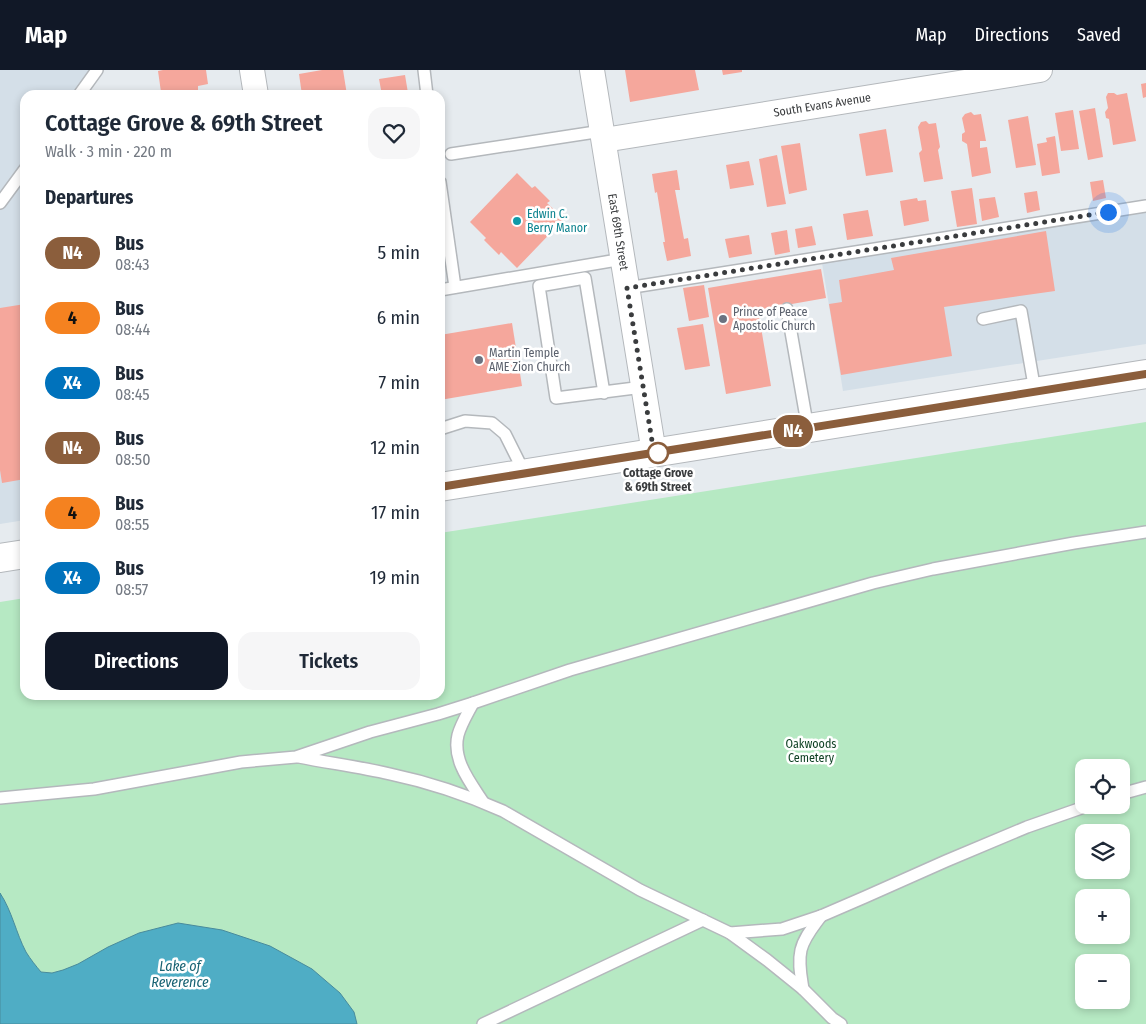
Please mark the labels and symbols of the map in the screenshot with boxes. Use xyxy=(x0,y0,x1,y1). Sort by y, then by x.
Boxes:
street label: South Evans Avenue xyxy=(772,90,872,120)
street label: East 69th Street xyxy=(605,193,631,271)
your location xyxy=(1096,200,1121,225)
place label: Edwin C. Berry Manor xyxy=(527,207,588,235)
marker: Edwin C. Berry Manor xyxy=(511,215,523,227)
place label: Prince of Peace Apostolic Church xyxy=(733,305,815,333)
marker: Prince of Peace Apostolic Church xyxy=(717,313,729,325)
place label: Martin Temple AME Zion Church xyxy=(489,346,570,374)
marker: Martin Temple AME Zion Church xyxy=(473,354,485,366)
line badge: N4 xyxy=(770,415,816,447)
marker: Cottage Grove & 69th Street xyxy=(647,442,669,464)
place label: Cottage Grove & 69th Street xyxy=(623,466,693,494)
park label: Oakwoods Cemetery xyxy=(786,737,836,765)
water label: Lake of Reverence xyxy=(151,958,209,991)

